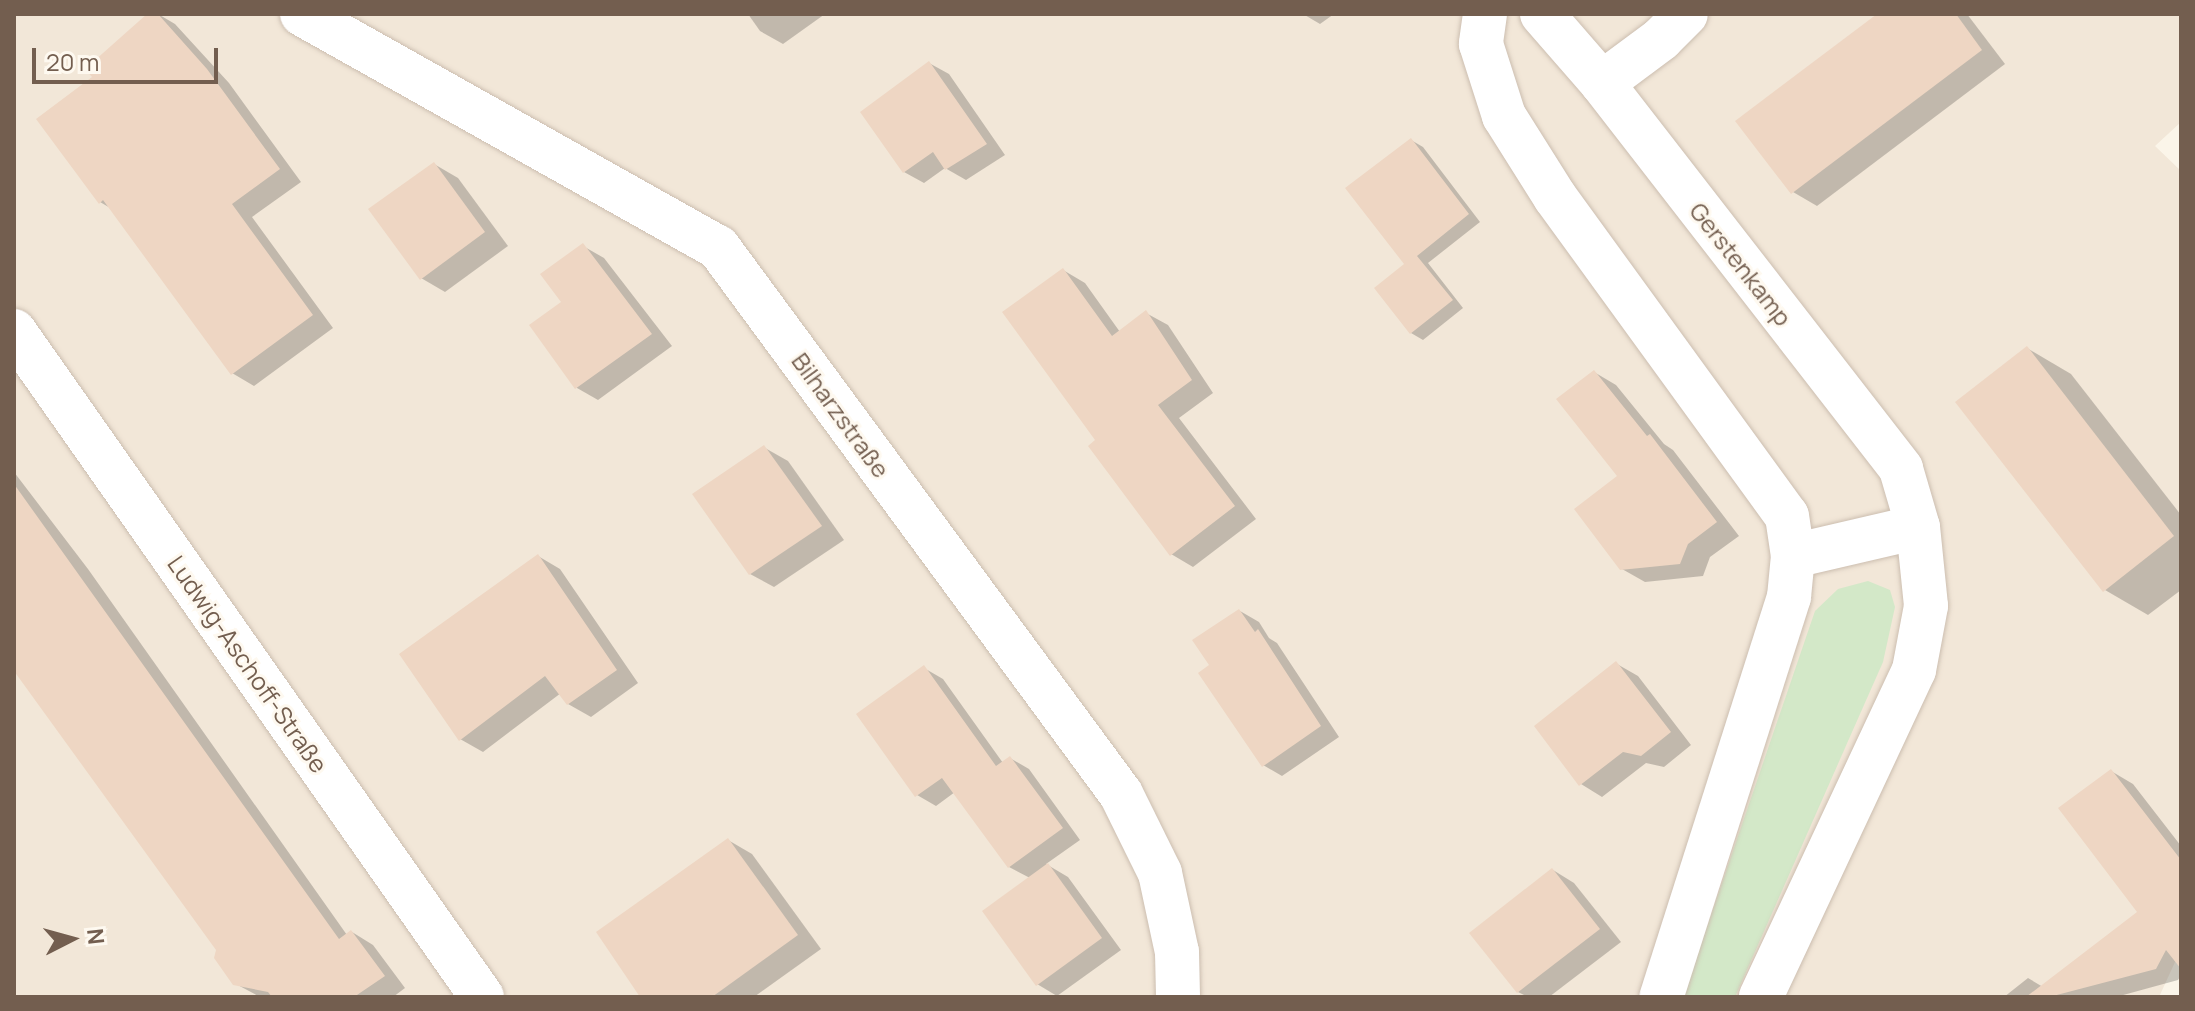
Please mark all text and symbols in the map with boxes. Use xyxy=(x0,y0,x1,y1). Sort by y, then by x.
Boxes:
scale bar xyxy=(36,32,222,82)
text: 20 m xyxy=(46,45,99,78)
street label: Gerstenkamp xyxy=(1684,197,1798,331)
street label: Bilharzstraße xyxy=(786,347,896,483)
street label: Ludwig-Aschoff-Straße xyxy=(162,550,334,778)
north arrow xyxy=(32,899,112,979)
text: N xyxy=(80,927,112,946)

